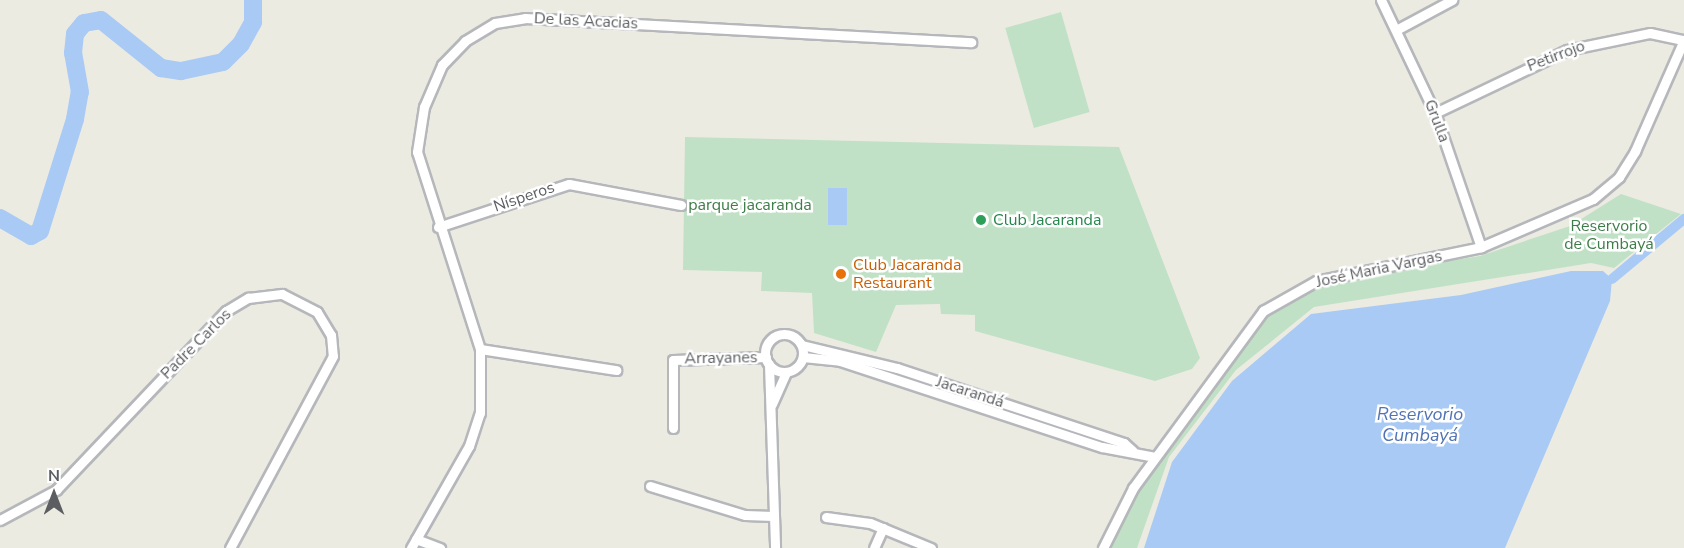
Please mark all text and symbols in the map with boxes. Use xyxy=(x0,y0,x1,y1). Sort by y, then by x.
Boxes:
street label: De las Acacias xyxy=(533,9,639,33)
street label: Petirrojo xyxy=(1524,36,1588,76)
street label: Grulla xyxy=(1420,97,1454,145)
street label: Nísperos xyxy=(491,178,557,216)
park label: parque jacaranda xyxy=(688,195,812,215)
place label: Club Jacaranda xyxy=(993,210,1101,230)
marker: Club Jacaranda xyxy=(974,213,988,227)
park label: Reservorio de Cumbayá xyxy=(1564,216,1654,254)
street label: José Maria Vargas xyxy=(1314,246,1444,292)
place label: Club Jacaranda Restaurant xyxy=(853,255,961,293)
marker: Club Jacaranda Restaurant xyxy=(834,267,848,281)
street label: Padre Carlos xyxy=(157,305,235,383)
street label: Arrayanes xyxy=(684,348,758,368)
street label: Jacarandá xyxy=(934,372,1006,412)
water label: Reservorio Cumbayá xyxy=(1377,404,1463,446)
north arrow xyxy=(24,464,84,524)
text: N xyxy=(48,465,60,487)

